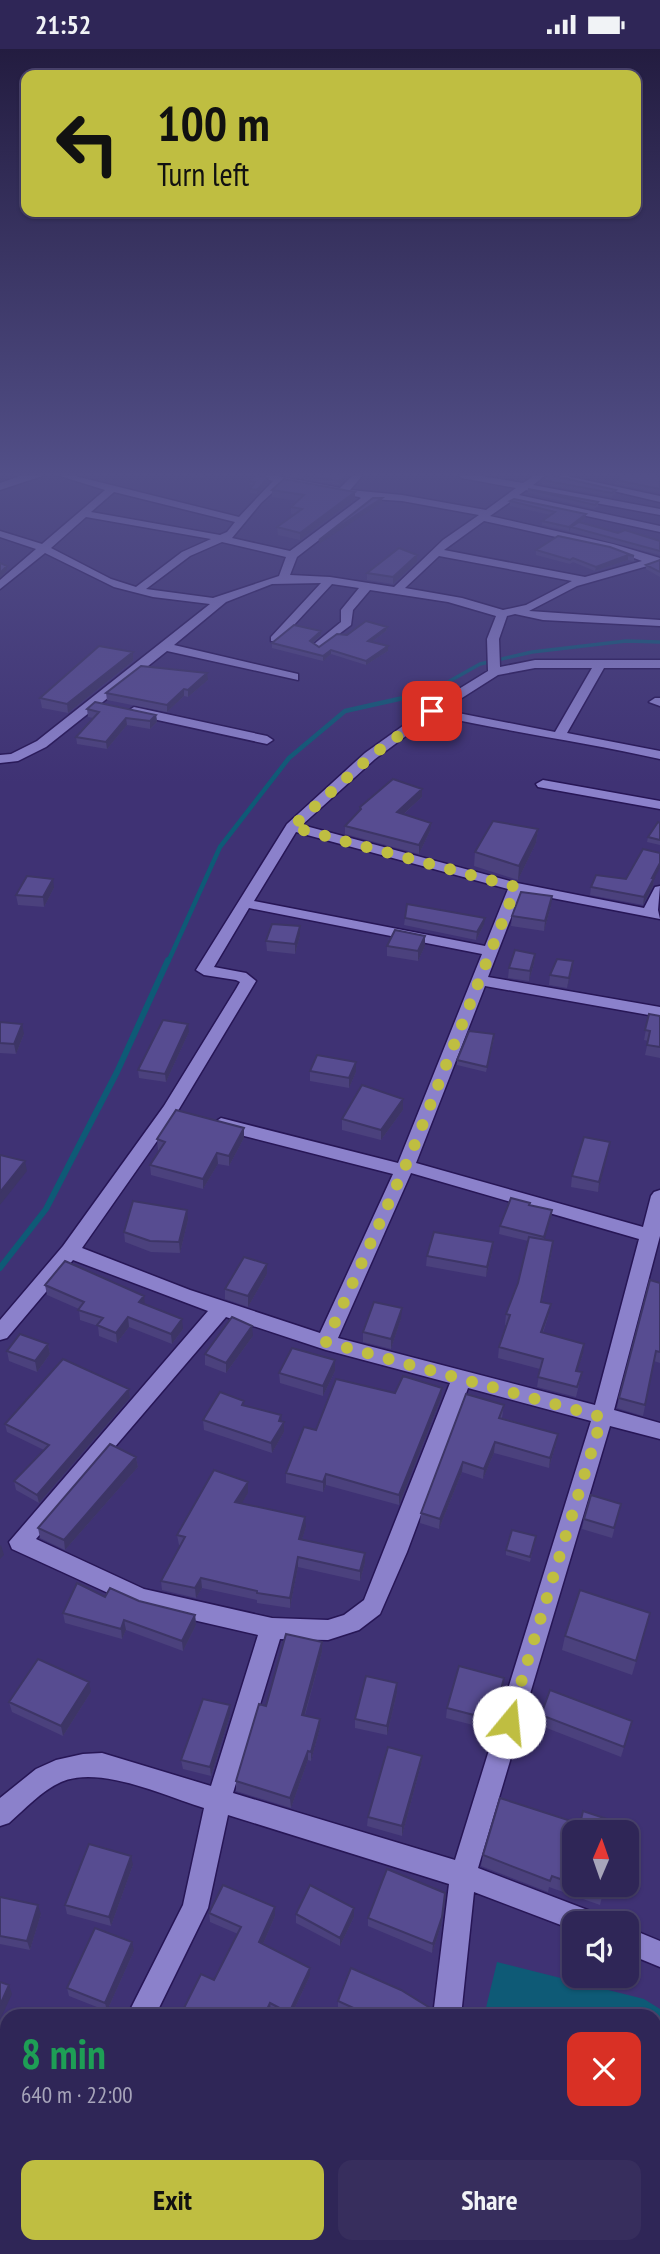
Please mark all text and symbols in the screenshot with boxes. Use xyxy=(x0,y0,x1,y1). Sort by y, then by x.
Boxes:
text: 21:52 xyxy=(35,8,91,41)
text: 100 m xyxy=(157,91,270,155)
icon: left xyxy=(42,98,133,189)
text: Turn left xyxy=(157,153,249,195)
pin xyxy=(402,681,462,741)
icon: arrive xyxy=(413,692,451,730)
position arrow xyxy=(472,1685,546,1759)
north arrow xyxy=(562,1820,639,1897)
map controls xyxy=(562,1820,639,1988)
button: sound xyxy=(562,1911,639,1988)
text: 8 min xyxy=(21,2026,106,2081)
button: close xyxy=(567,2032,641,2106)
text: 640 m · 22:00 xyxy=(21,2080,133,2109)
button: Exit xyxy=(21,2160,324,2240)
button: Share xyxy=(338,2160,641,2240)

